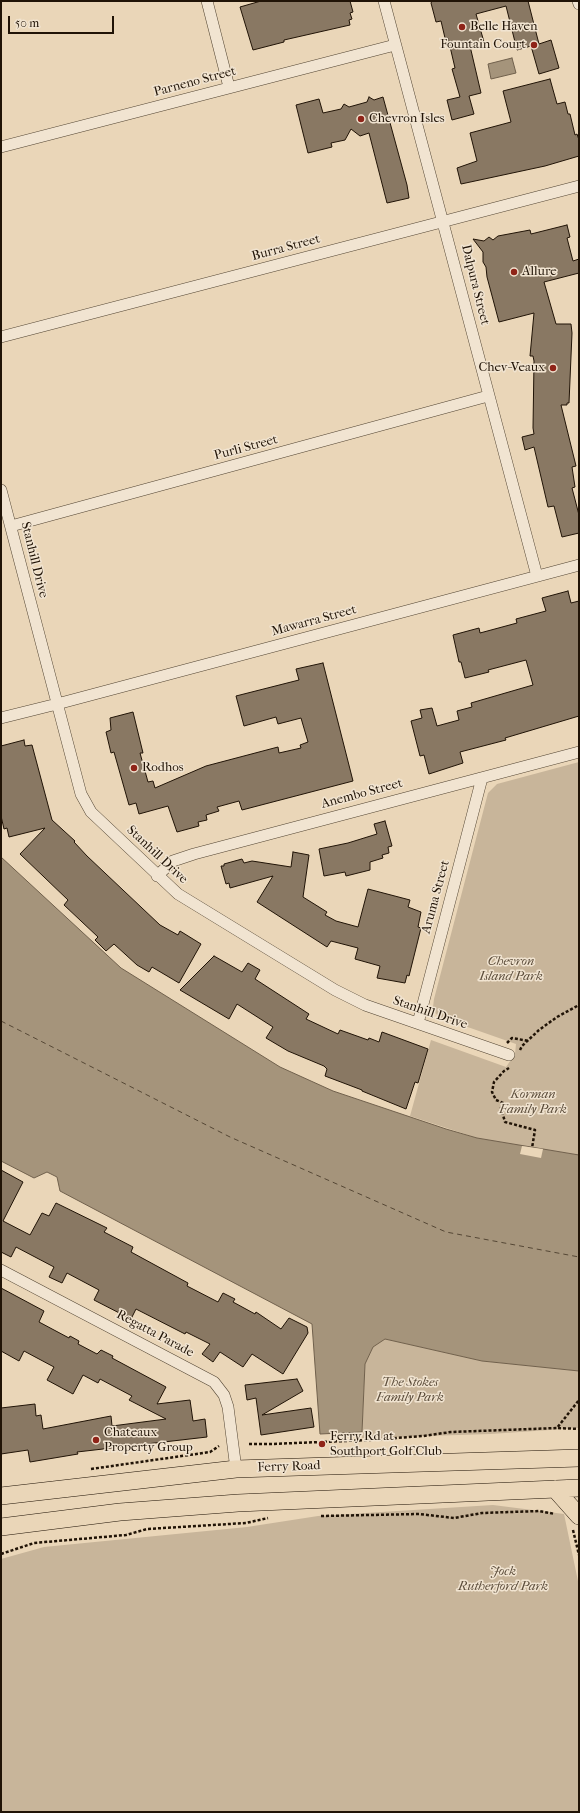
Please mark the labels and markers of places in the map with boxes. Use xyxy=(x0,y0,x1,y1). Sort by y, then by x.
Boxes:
place label: Belle Haven xyxy=(470,19,537,35)
marker: Belle Haven xyxy=(457,22,467,32)
place label: Fountain Court xyxy=(440,37,526,53)
marker: Fountain Court xyxy=(529,40,539,50)
place label: Chevron Isles xyxy=(369,111,445,127)
marker: Chevron Isles xyxy=(356,114,366,124)
place label: Allure xyxy=(522,264,557,280)
marker: Allure xyxy=(509,267,519,277)
place label: Chev-Veaux xyxy=(479,360,545,376)
marker: Chev-Veaux xyxy=(548,363,558,373)
place label: Rodhos xyxy=(142,760,184,776)
marker: Rodhos xyxy=(129,763,139,773)
place label: Chateaux Property Group xyxy=(104,1425,193,1456)
place label: Ferry Rd at Southport Golf Club xyxy=(330,1429,442,1460)
marker: Chateaux Property Group xyxy=(91,1435,101,1445)
marker: Ferry Rd at Southport Golf Club xyxy=(317,1439,327,1449)

